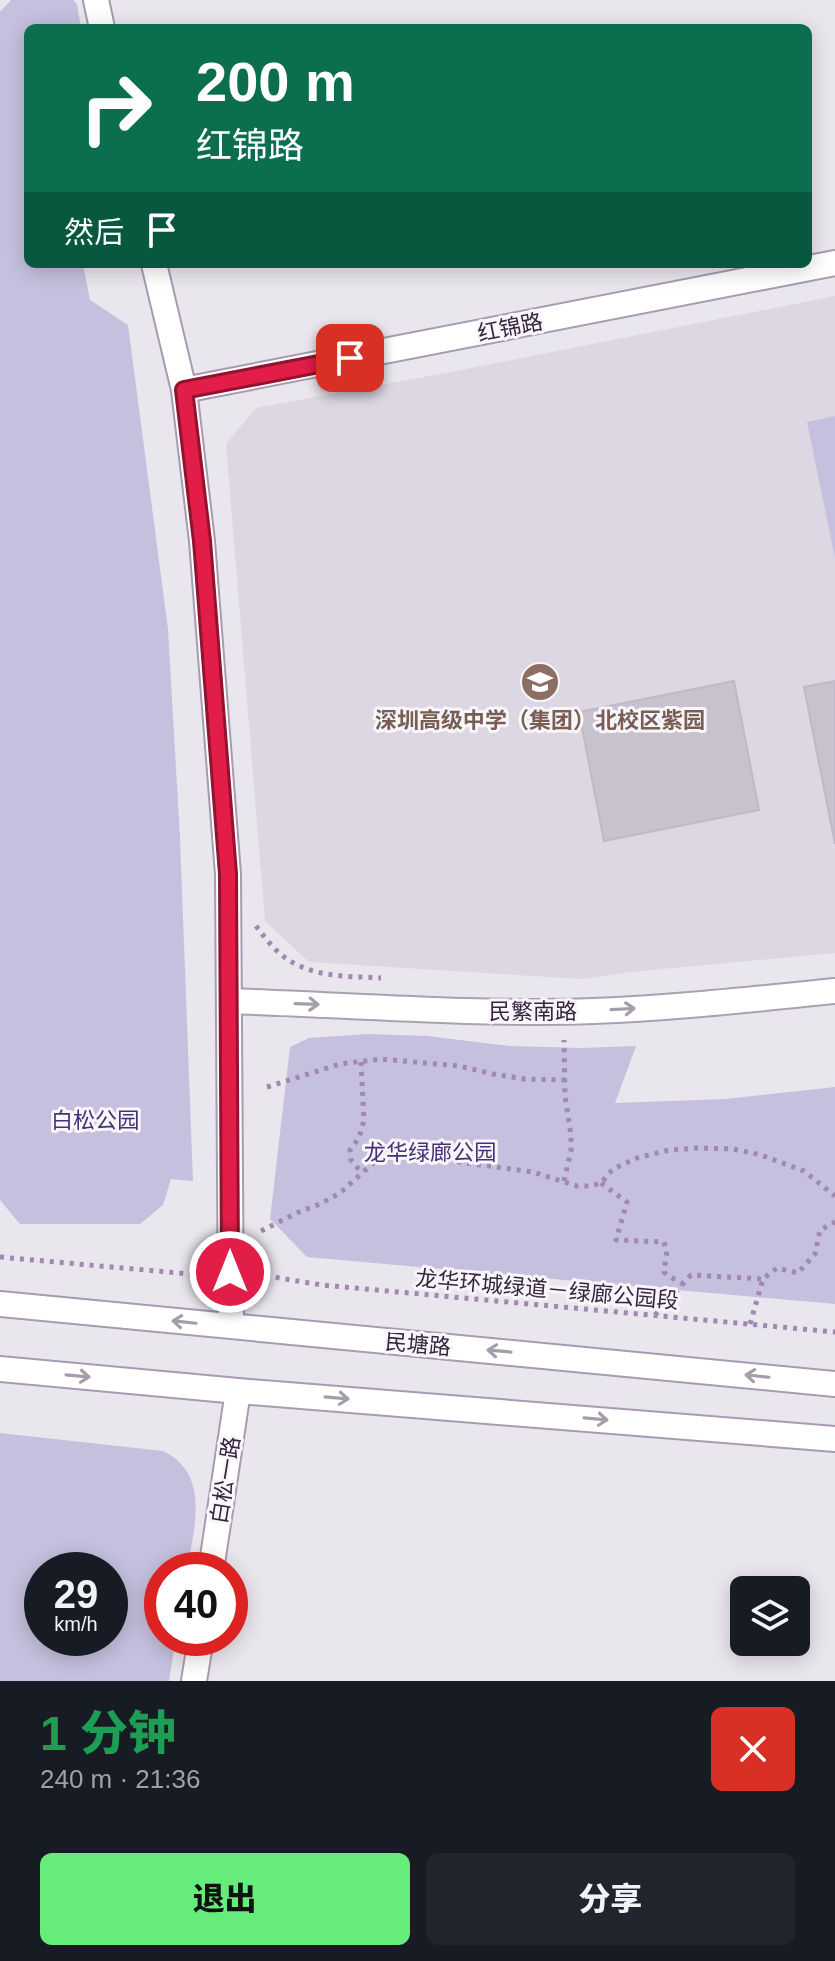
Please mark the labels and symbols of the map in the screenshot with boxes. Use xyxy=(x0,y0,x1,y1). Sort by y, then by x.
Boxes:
street label: 红锦路 xyxy=(475,309,545,346)
pin xyxy=(316,324,384,392)
school or university icon: 深圳高级中学（集团）北校区紫园 xyxy=(519,661,561,703)
place label: 深圳高级中学（集团）北校区紫园 xyxy=(375,708,705,733)
one-way arrow xyxy=(293,996,320,1011)
street label: 民繁南路 xyxy=(489,999,577,1024)
one-way arrow xyxy=(609,1001,636,1016)
park label: 白松公园 xyxy=(51,1108,139,1133)
park label: 龙华绿廊公园 xyxy=(364,1140,496,1165)
position arrow xyxy=(188,1230,272,1314)
street label: 龙华环城绿道－绿廊公园段 xyxy=(414,1266,680,1313)
one-way arrow xyxy=(171,1314,198,1329)
street label: 民塘路 xyxy=(384,1329,452,1360)
one-way arrow xyxy=(486,1344,513,1359)
one-way arrow xyxy=(64,1369,91,1384)
one-way arrow xyxy=(744,1369,771,1384)
one-way arrow xyxy=(323,1391,350,1406)
one-way arrow xyxy=(582,1412,609,1427)
street label: 白松一路 xyxy=(206,1435,245,1525)
speed limit sign: 40 xyxy=(144,1552,248,1656)

